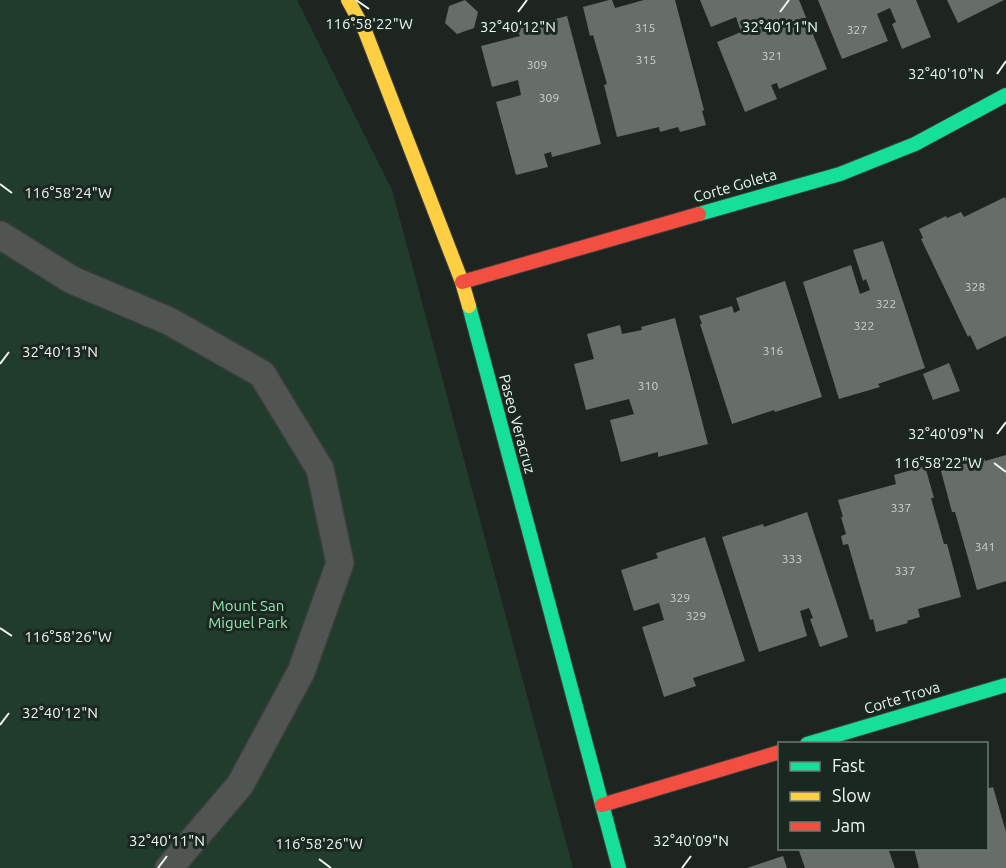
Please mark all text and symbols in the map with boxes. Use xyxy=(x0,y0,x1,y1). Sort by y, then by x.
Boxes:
text: 116°58'22"W xyxy=(325,15,413,32)
text: 32°40'12"N xyxy=(480,18,556,35)
text: 32°40'11"N xyxy=(742,18,818,35)
house number: 315 xyxy=(635,21,655,34)
house number: 327 xyxy=(847,23,867,36)
house number: 321 xyxy=(762,49,782,62)
house number: 315 xyxy=(636,53,656,66)
house number: 309 xyxy=(527,58,547,71)
text: 32°40'10"N xyxy=(908,65,984,82)
house number: 309 xyxy=(539,91,559,104)
street label: Corte Goleta xyxy=(691,166,778,206)
text: 116°58'24"W xyxy=(24,184,112,201)
house number: 328 xyxy=(965,280,985,293)
house number: 322 xyxy=(876,297,896,310)
house number: 322 xyxy=(854,319,874,332)
text: 32°40'13"N xyxy=(22,343,98,360)
house number: 316 xyxy=(763,344,783,357)
street label: Paseo Veracruz xyxy=(496,372,539,476)
house number: 310 xyxy=(638,379,658,392)
text: 32°40'09"N xyxy=(908,425,984,442)
text: 116°58'22"W xyxy=(894,454,982,471)
house number: 337 xyxy=(891,501,911,514)
house number: 341 xyxy=(975,540,995,553)
house number: 333 xyxy=(782,552,802,565)
house number: 337 xyxy=(895,564,915,577)
house number: 329 xyxy=(670,591,690,604)
park label: Mount San Miguel Park xyxy=(208,597,288,631)
house number: 329 xyxy=(686,609,706,622)
text: 116°58'26"W xyxy=(24,628,112,645)
street label: Corte Trova xyxy=(862,678,942,717)
text: 32°40'12"N xyxy=(22,704,98,721)
legend xyxy=(778,742,988,850)
text: Fast xyxy=(832,755,865,775)
text: Slow xyxy=(832,785,871,805)
text: Jam xyxy=(832,815,866,835)
text: 32°40'11"N xyxy=(129,832,205,849)
text: 32°40'09"N xyxy=(653,832,729,849)
text: 116°58'26"W xyxy=(275,835,363,852)

